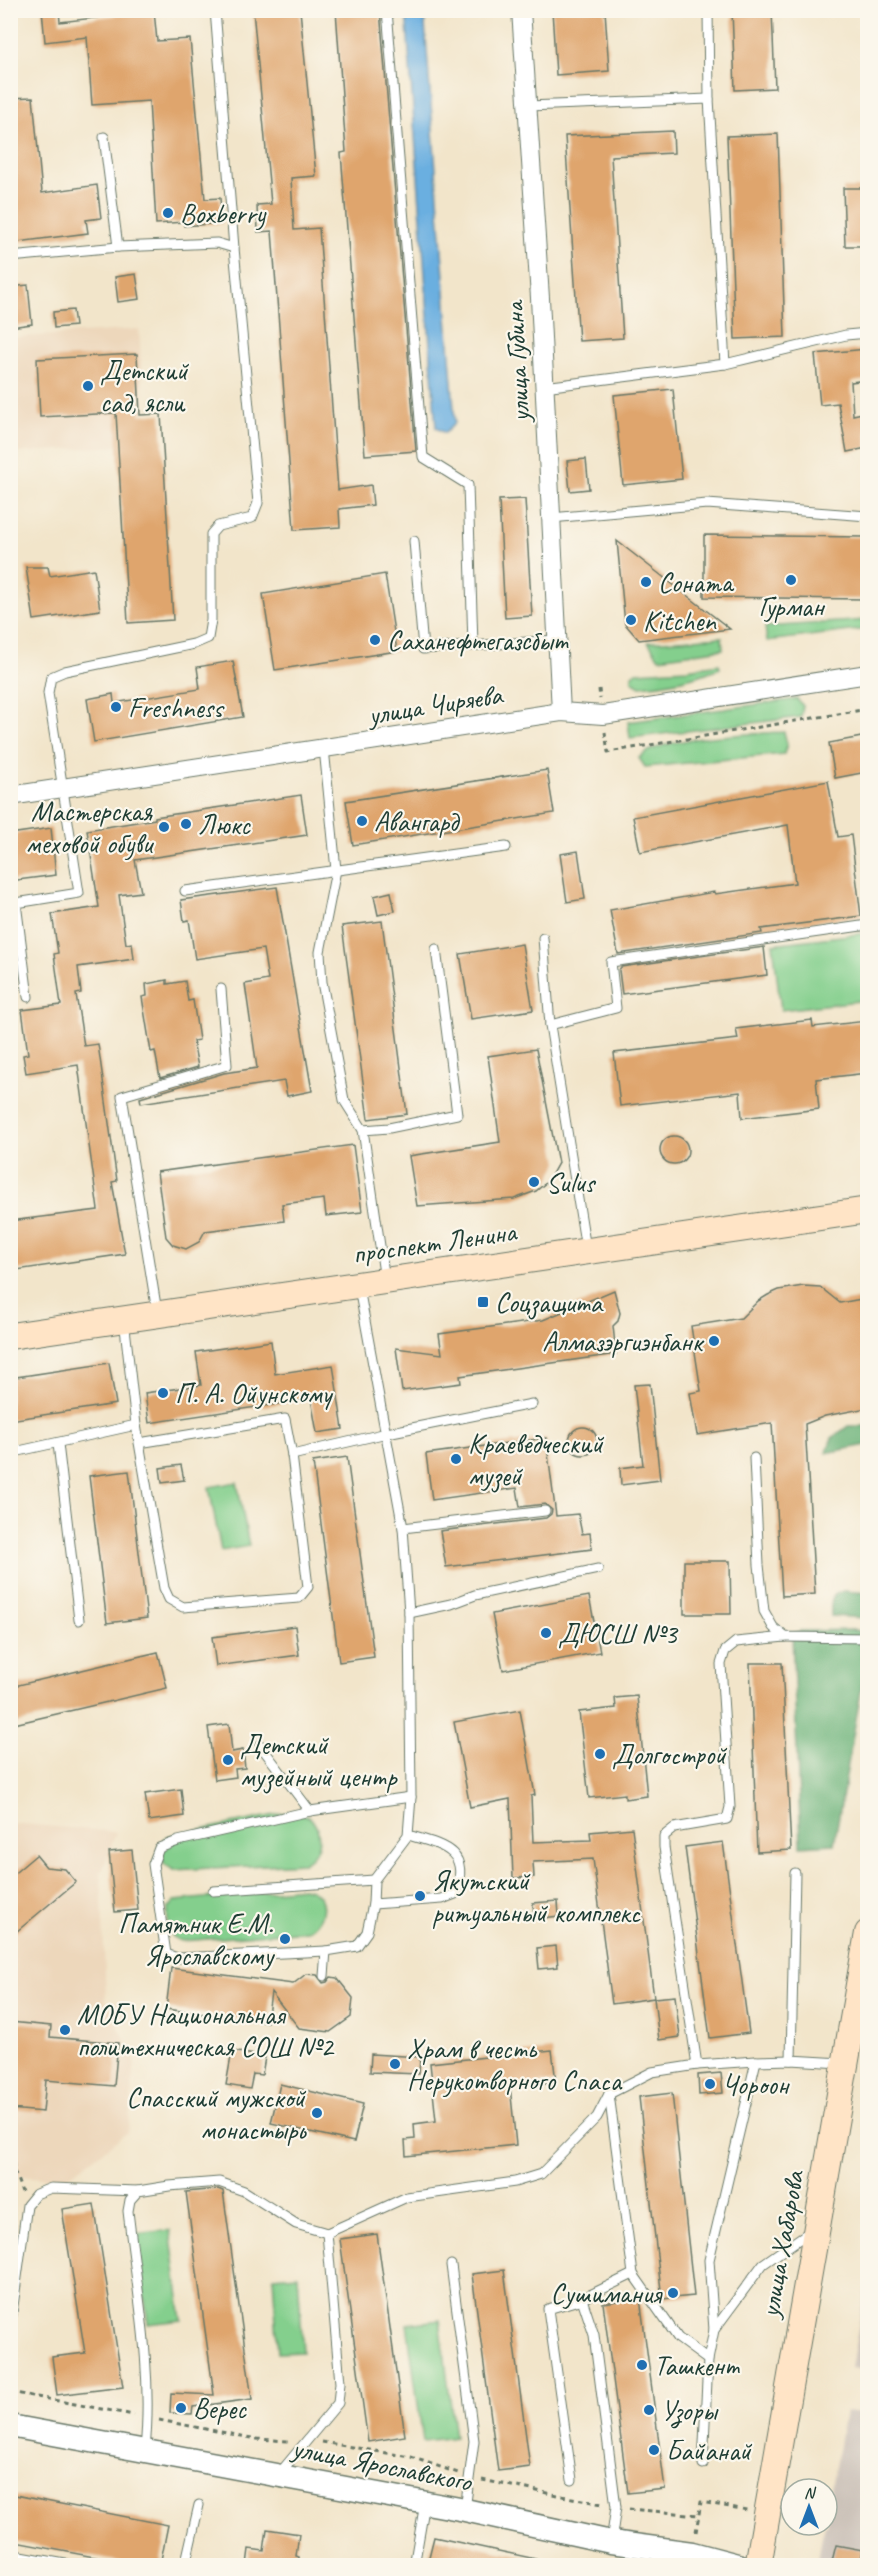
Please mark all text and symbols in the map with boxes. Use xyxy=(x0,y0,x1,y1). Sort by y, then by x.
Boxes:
place label: Boxberry xyxy=(180,196,267,231)
marker: Boxberry xyxy=(161,206,175,220)
street label: улица Губина xyxy=(496,298,537,425)
place label: Детский сад, ясли xyxy=(100,353,189,420)
marker: Детский сад, ясли xyxy=(81,379,95,393)
place label: Соната xyxy=(658,565,735,600)
marker: Гурман xyxy=(784,573,798,587)
marker: Соната xyxy=(639,575,653,589)
place label: Гурман xyxy=(758,589,826,624)
place label: Kitchen xyxy=(643,603,717,638)
marker: Kitchen xyxy=(624,613,638,627)
place label: Саханефтегазсбыт xyxy=(387,623,569,658)
marker: Саханефтегазсбыт xyxy=(368,633,382,647)
street label: улица Чиряева xyxy=(364,676,506,733)
place label: Freshness xyxy=(128,690,225,725)
marker: Freshness xyxy=(109,700,123,714)
place label: Мастерская меховой обуви xyxy=(26,794,155,861)
place label: Авангард xyxy=(374,804,461,839)
place label: Люкс xyxy=(198,807,251,842)
marker: Авангард xyxy=(355,814,369,828)
marker: Люкс xyxy=(179,817,193,831)
marker: Мастерская меховой обуви xyxy=(157,820,171,834)
place label: Sulus xyxy=(546,1165,597,1200)
marker: Sulus xyxy=(527,1175,541,1189)
street label: проспект Ленина xyxy=(350,1213,520,1271)
place label: Соцзащита xyxy=(495,1285,604,1320)
marker: Соцзащита xyxy=(476,1295,490,1309)
place label: Алмазэргиэнбанк xyxy=(542,1324,705,1359)
marker: Алмазэргиэнбанк xyxy=(707,1334,721,1348)
place label: П. А. Ойунскому xyxy=(175,1376,334,1411)
marker: П. А. Ойунскому xyxy=(156,1386,170,1400)
place label: Краеведческий музей xyxy=(468,1426,604,1493)
marker: Краеведческий музей xyxy=(449,1452,463,1466)
place label: ДЮСШ №3 xyxy=(558,1616,679,1651)
marker: ДЮСШ №3 xyxy=(539,1626,553,1640)
place label: Детский музейный центр xyxy=(240,1727,398,1794)
place label: Долгострой xyxy=(612,1737,727,1772)
marker: Долгострой xyxy=(593,1747,607,1761)
marker: Детский музейный центр xyxy=(221,1753,235,1767)
place label: Якутский ритуальный комплекс xyxy=(432,1863,642,1930)
marker: Якутский ритуальный комплекс xyxy=(413,1889,427,1903)
place label: Памятник Е.М. Ярославскому xyxy=(118,1906,275,1973)
marker: Памятник Е.М. Ярославскому xyxy=(278,1932,292,1946)
place label: МОБУ Национальная политехническая СОШ №2 xyxy=(77,1997,335,2064)
marker: МОБУ Национальная политехническая СОШ №2 xyxy=(58,2023,72,2037)
place label: Храм в честь Нерукотворного Спаса xyxy=(407,2031,623,2098)
marker: Храм в честь Нерукотворного Спаса xyxy=(388,2057,402,2071)
place label: Чороон xyxy=(722,2067,790,2102)
marker: Чороон xyxy=(703,2077,717,2091)
place label: Спасский мужской монастырь xyxy=(126,2080,307,2147)
marker: Спасский мужской монастырь xyxy=(310,2106,324,2120)
street label: улица Хабарова xyxy=(751,2167,812,2322)
place label: Сушимания xyxy=(551,2276,663,2311)
marker: Сушимания xyxy=(666,2286,680,2300)
place label: Ташкент xyxy=(654,2348,740,2383)
marker: Ташкент xyxy=(635,2358,649,2372)
place label: Верес xyxy=(193,2391,247,2426)
place label: Узоры xyxy=(661,2393,719,2429)
marker: Верес xyxy=(174,2401,188,2415)
marker: Узоры xyxy=(642,2403,656,2417)
street label: улица Ярославского xyxy=(287,2430,476,2499)
place label: Байанай xyxy=(666,2433,752,2468)
marker: Байанай xyxy=(647,2443,661,2457)
north arrow xyxy=(779,2477,839,2537)
text: N xyxy=(804,2483,817,2503)

